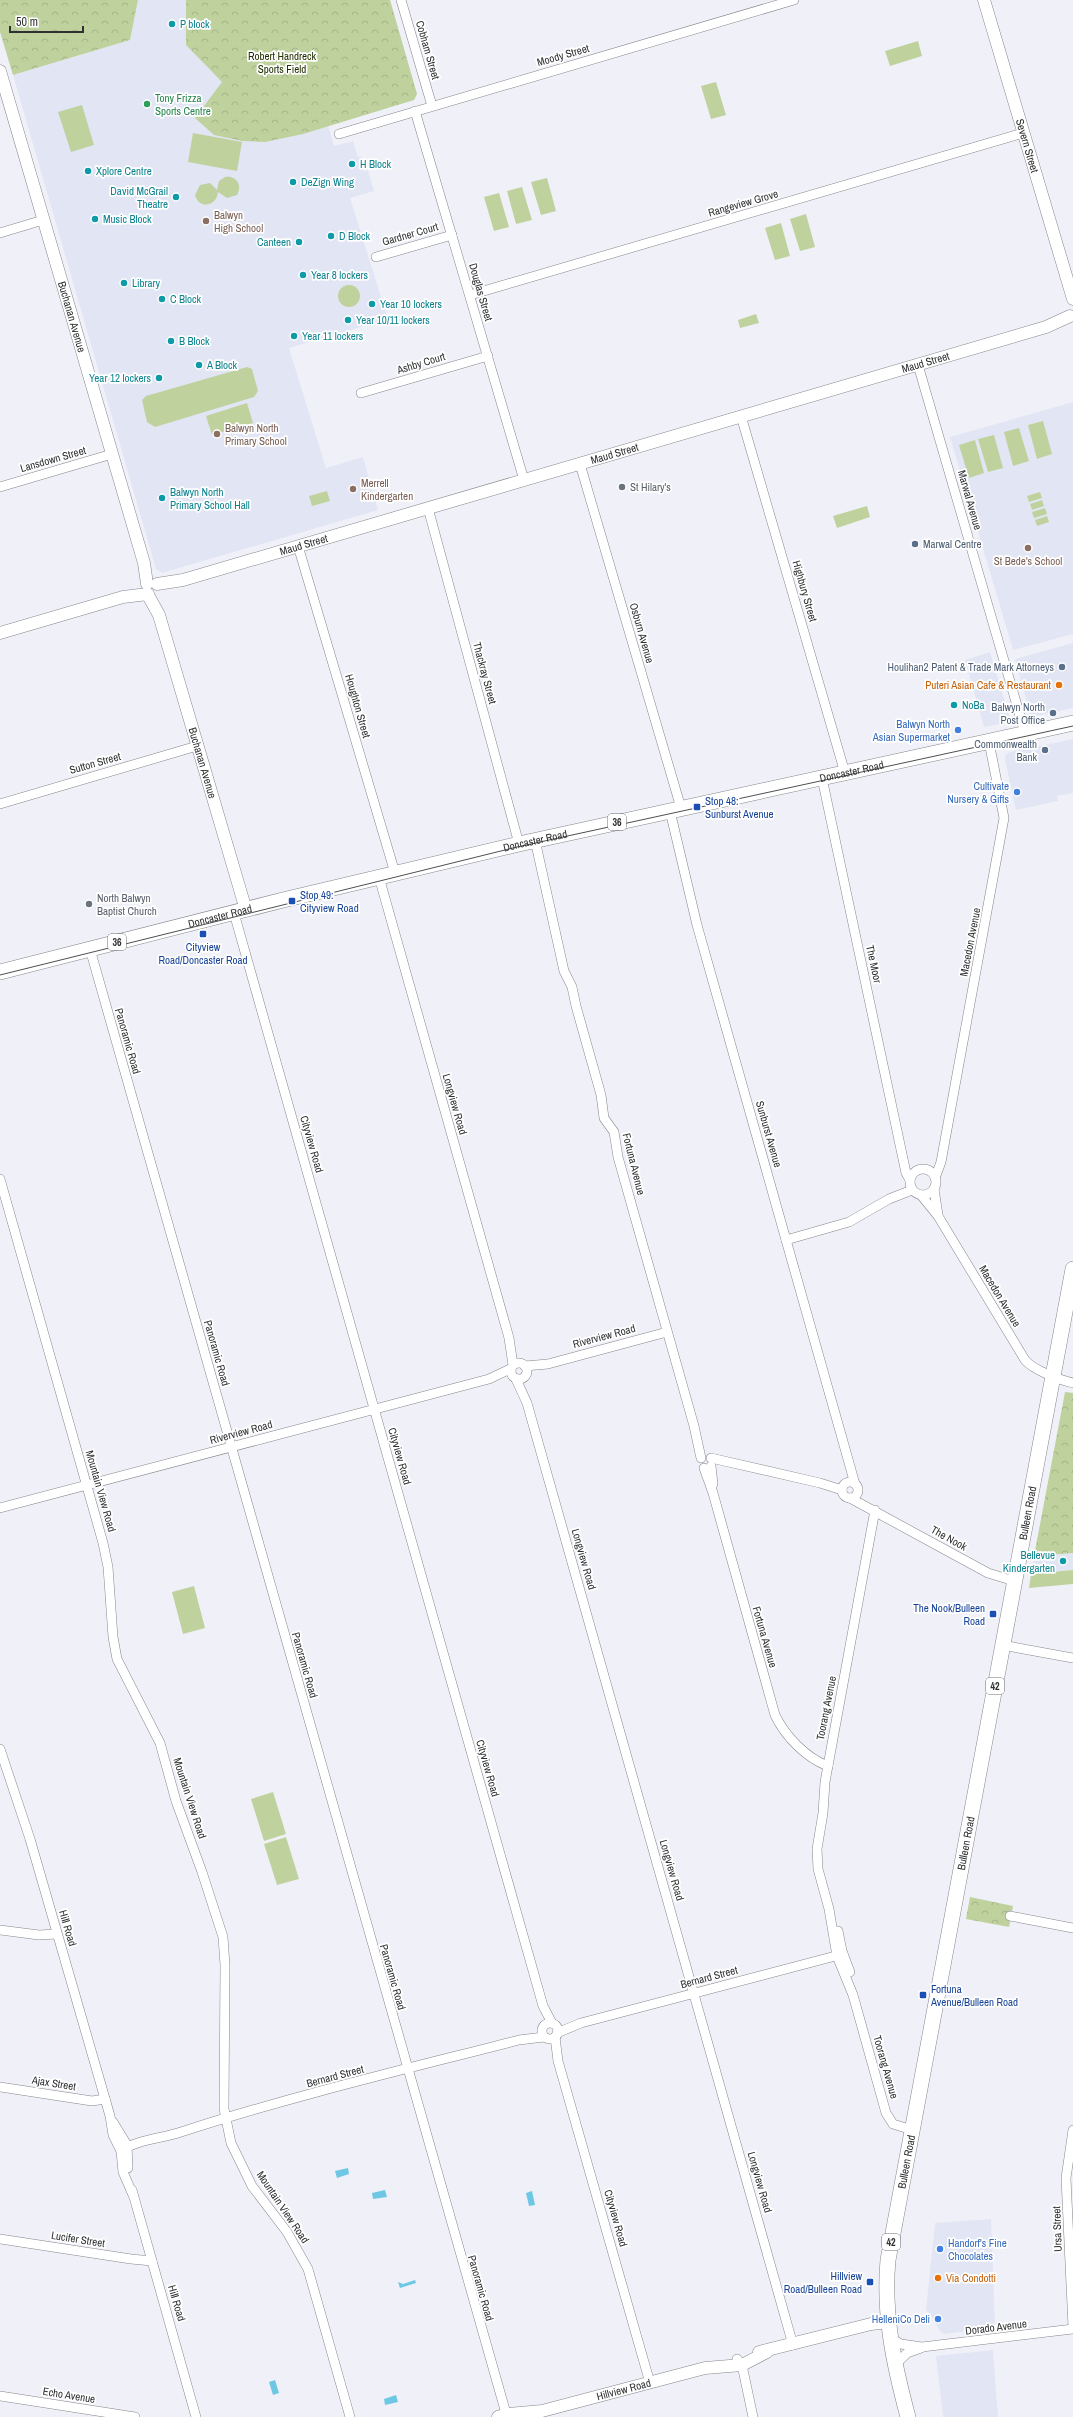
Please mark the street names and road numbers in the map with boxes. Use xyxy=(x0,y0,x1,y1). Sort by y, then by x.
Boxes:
street label: Cobham Street xyxy=(413,19,443,82)
street label: Moody Street xyxy=(535,41,591,69)
street label: Severn Street xyxy=(1013,117,1042,175)
street label: Rangeview Grove xyxy=(706,186,780,220)
street label: Gardner Court xyxy=(380,219,440,249)
street label: Douglas Street xyxy=(466,261,496,323)
street label: Buchanan Avenue xyxy=(55,280,89,354)
street label: Ashby Court xyxy=(394,349,447,377)
street label: Maud Street xyxy=(900,349,952,376)
street label: Maud Street xyxy=(589,440,641,467)
street label: Lansdown Street xyxy=(19,443,88,475)
street label: Marwal Avenue xyxy=(955,469,985,531)
street label: Maud Street xyxy=(278,531,330,558)
street label: Highbury Street xyxy=(790,559,821,624)
street label: Osburn Avenue xyxy=(627,601,657,665)
street label: Thackray Street xyxy=(470,640,500,706)
street label: Houghton Street xyxy=(342,672,374,740)
street label: Buchanan Avenue xyxy=(186,726,220,800)
street label: Sutton Street xyxy=(68,749,123,777)
street label: Doncaster Road xyxy=(818,758,885,785)
road number: 36 xyxy=(608,814,626,830)
street label: Doncaster Road xyxy=(502,827,568,855)
street label: Doncaster Road xyxy=(187,901,253,931)
street label: Macedon Avenue xyxy=(956,907,984,977)
road number: 36 xyxy=(108,934,126,950)
street label: The Moor xyxy=(863,944,885,984)
street label: Panoramic Road xyxy=(112,1007,144,1075)
street label: Longview Road xyxy=(440,1072,470,1136)
street label: Sunburst Avenue xyxy=(753,1099,785,1169)
street label: Cityview Road xyxy=(297,1114,327,1174)
street label: Fortuna Avenue xyxy=(620,1132,648,1196)
street label: Macedon Avenue xyxy=(976,1263,1024,1329)
street label: Panoramic Road xyxy=(201,1319,233,1387)
street label: Riverview Road xyxy=(571,1321,637,1351)
street label: Riverview Road xyxy=(208,1417,274,1447)
street label: Cityview Road xyxy=(385,1426,415,1486)
street label: Mountain View Road xyxy=(83,1449,119,1533)
street label: Bulleen Road xyxy=(1016,1485,1039,1541)
street label: The Nook xyxy=(929,1522,970,1554)
street label: Longview Road xyxy=(569,1527,599,1591)
street label: Fortuna Avenue xyxy=(750,1605,780,1669)
street label: Panoramic Road xyxy=(289,1631,321,1699)
street label: Toorang Avenue xyxy=(813,1675,839,1741)
road number: 42 xyxy=(986,1678,1004,1694)
street label: Cityview Road xyxy=(473,1738,503,1798)
street label: Mountain View Road xyxy=(170,1756,210,1840)
street label: Bulleen Road xyxy=(954,1815,978,1871)
street label: Longview Road xyxy=(657,1838,687,1902)
street label: Hill Road xyxy=(56,1908,80,1948)
street label: Panoramic Road xyxy=(377,1943,409,2011)
street label: Bernard Street xyxy=(679,1963,740,1991)
street label: Toorang Avenue xyxy=(870,2034,902,2100)
street label: Bernard Street xyxy=(305,2062,366,2090)
street label: Ajax Street xyxy=(30,2072,77,2093)
street label: Bulleen Road xyxy=(894,2134,918,2190)
street label: Longview Road xyxy=(745,2150,775,2214)
street label: Mountain View Road xyxy=(254,2168,312,2246)
street label: Cityview Road xyxy=(601,2188,631,2248)
street label: Ursa Street xyxy=(1049,2205,1065,2252)
street label: Lucifer Street xyxy=(50,2228,106,2250)
road number: 42 xyxy=(882,2234,900,2250)
street label: Panoramic Road xyxy=(465,2254,497,2322)
street label: Hill Road xyxy=(165,2283,189,2323)
street label: Dorado Avenue xyxy=(964,2316,1028,2338)
street label: Hillview Road xyxy=(595,2376,652,2403)
street label: Echo Avenue xyxy=(42,2384,96,2406)

